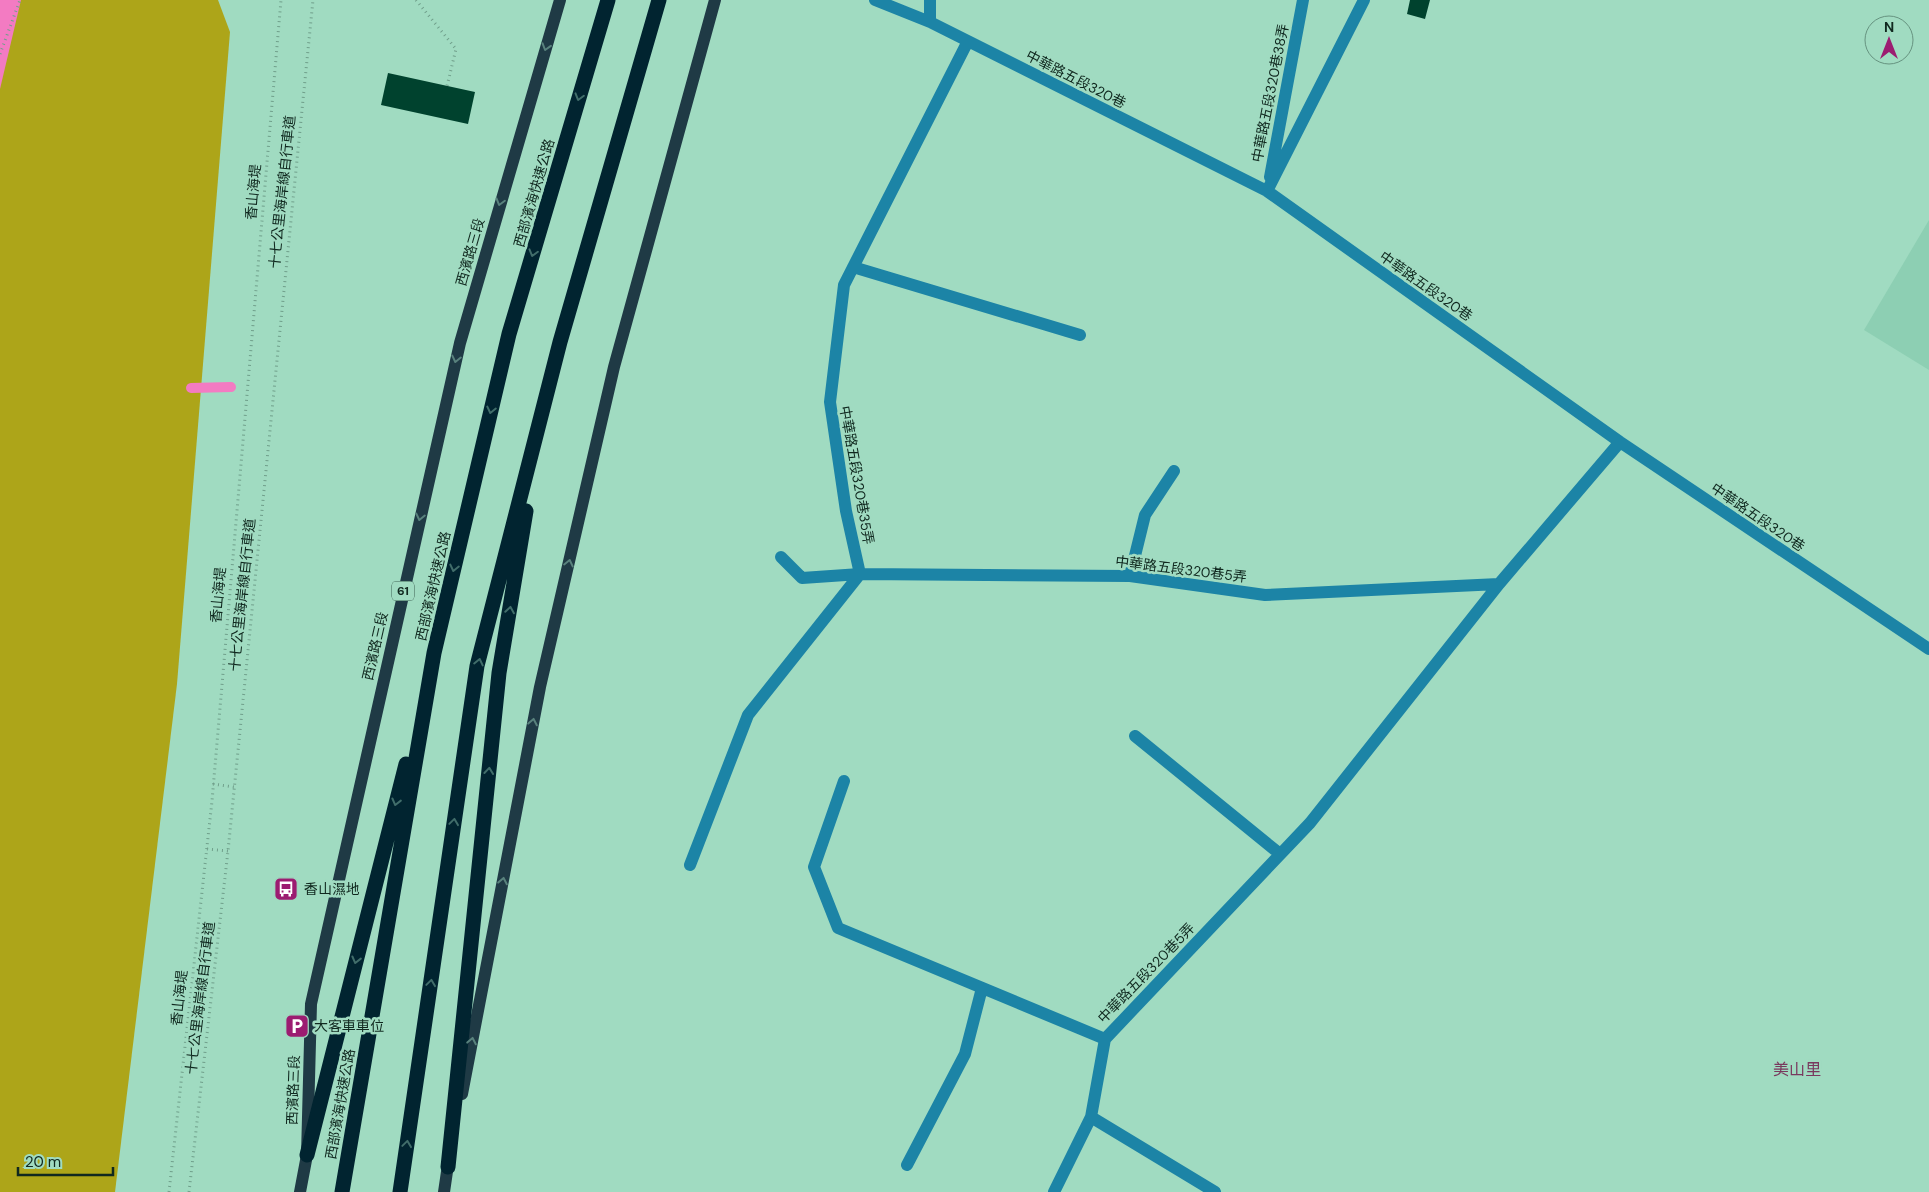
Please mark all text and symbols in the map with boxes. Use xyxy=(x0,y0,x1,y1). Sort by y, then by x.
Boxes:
north arrow xyxy=(1864,15,1914,65)
text: N xyxy=(1884,18,1894,36)
street label: 中華路五段320巷38弄 xyxy=(1248,22,1292,164)
one-way arrow xyxy=(542,42,552,50)
street label: 中華路五段320巷 xyxy=(1023,46,1129,112)
one-way arrow xyxy=(574,92,584,101)
street label: 十七公里海岸線自行車道 xyxy=(265,114,299,270)
street label: 西部濱海快速公路 xyxy=(510,137,558,249)
street label: 香山海堤 xyxy=(242,163,264,221)
one-way arrow xyxy=(495,198,505,206)
street label: 西濱路三段 xyxy=(452,216,488,288)
street label: 中華路五段320巷 xyxy=(1376,247,1476,325)
one-way arrow xyxy=(528,248,538,257)
one-way arrow xyxy=(451,354,462,363)
street label: 中華路五段320巷35弄 xyxy=(836,404,878,546)
one-way arrow xyxy=(486,405,497,414)
street label: 中華路五段320巷 xyxy=(1707,479,1809,555)
one-way arrow xyxy=(415,513,426,522)
street label: 十七公里海岸線自行車道 xyxy=(225,517,259,673)
street label: 西部濱海快速公路 xyxy=(412,529,454,643)
street label: 中華路五段320巷5弄 xyxy=(1114,552,1248,586)
one-way arrow xyxy=(563,559,574,568)
one-way arrow xyxy=(449,564,460,572)
street label: 香山海堤 xyxy=(207,566,229,624)
road number: 61 xyxy=(392,582,414,600)
one-way arrow xyxy=(504,605,514,614)
street label: 西濱路三段 xyxy=(358,610,392,682)
one-way arrow xyxy=(473,657,484,666)
one-way arrow xyxy=(528,717,538,726)
one-way arrow xyxy=(483,767,494,775)
one-way arrow xyxy=(391,798,402,807)
one-way arrow xyxy=(449,818,459,827)
bus stop icon: 香山濕地 xyxy=(273,876,299,902)
one-way arrow xyxy=(497,877,507,886)
place label: 香山濕地 xyxy=(304,880,360,898)
street label: 中華路五段320巷5弄 xyxy=(1094,919,1198,1027)
street label: 十七公里海岸線自行車道 xyxy=(182,920,218,1076)
one-way arrow xyxy=(351,955,362,964)
street label: 香山海堤 xyxy=(167,969,191,1027)
one-way arrow xyxy=(425,979,435,987)
parking icon: 大客車車位 xyxy=(284,1013,310,1039)
place label: 大客車車位 xyxy=(314,1017,384,1035)
one-way arrow xyxy=(466,1036,477,1045)
street label: 西部濱海快速公路 xyxy=(321,1047,359,1161)
street label: 西濱路三段 xyxy=(283,1055,303,1125)
district label: 美山里 xyxy=(1773,1059,1821,1080)
one-way arrow xyxy=(401,1139,412,1147)
scale bar xyxy=(18,1144,112,1176)
text: 20 m xyxy=(25,1152,61,1172)

